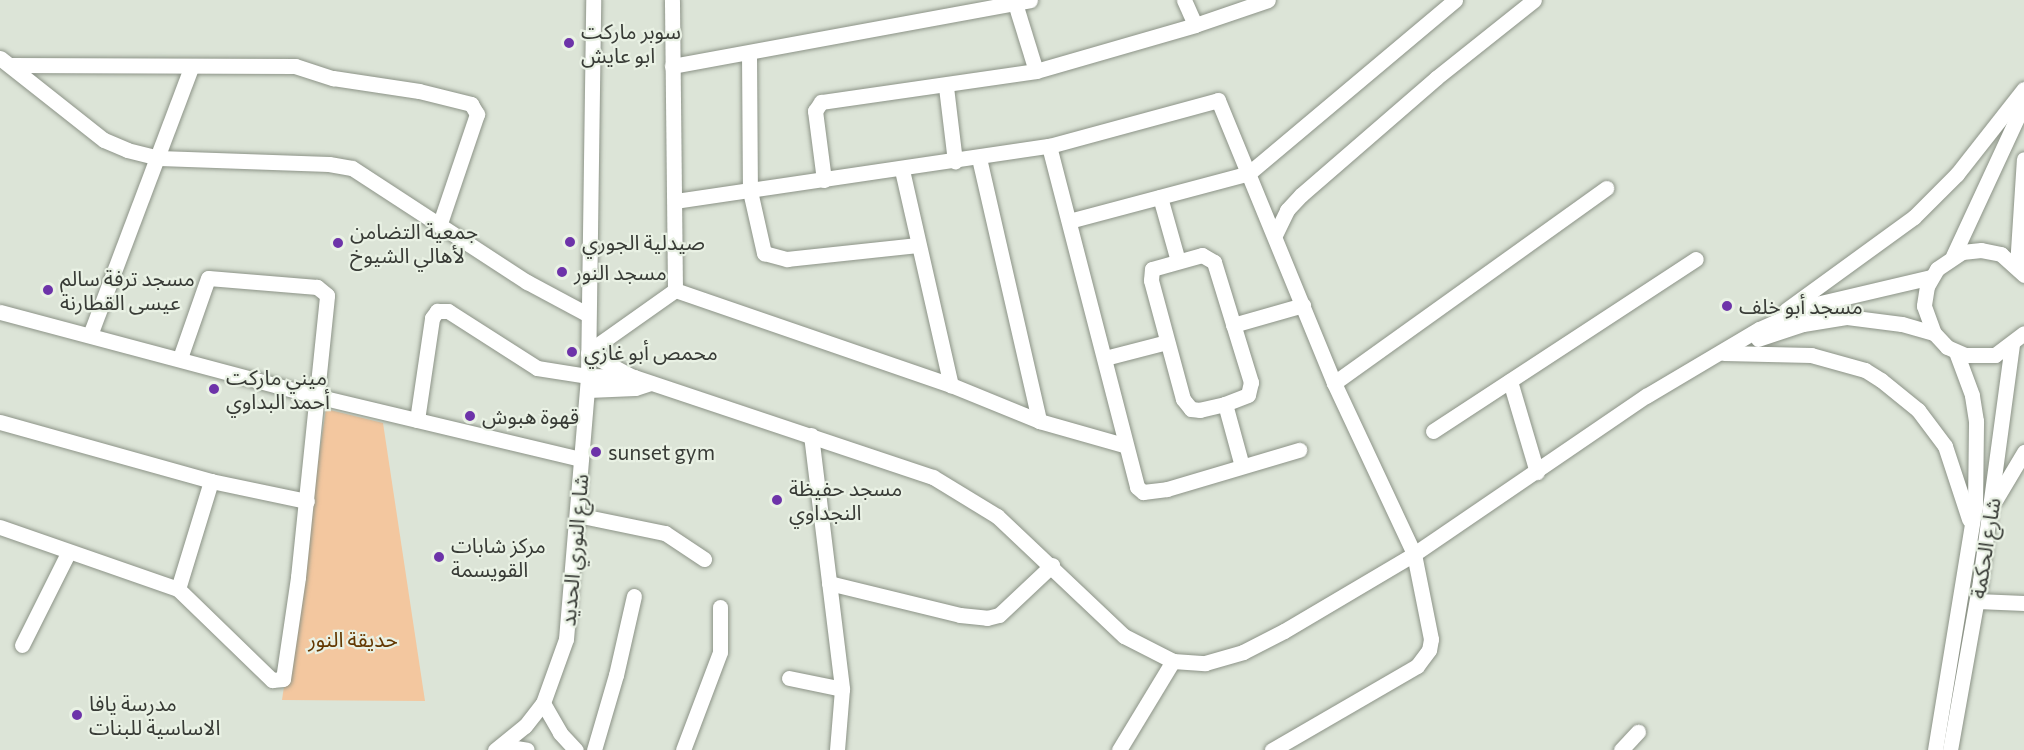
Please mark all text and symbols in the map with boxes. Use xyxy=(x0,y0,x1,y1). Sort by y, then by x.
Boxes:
place label: سوبر ماركت ابو عايش xyxy=(581,18,681,68)
marker: سوبر ماركت ابو عايش xyxy=(562,36,576,50)
place label: جمعية التضامن لأهالي الشيوخ xyxy=(350,218,478,268)
place label: صيدلية الجوري xyxy=(582,229,705,255)
marker: صيدلية الجوري xyxy=(563,235,577,249)
marker: جمعية التضامن لأهالي الشيوخ xyxy=(331,236,345,250)
place label: مسجد النور xyxy=(574,259,667,285)
place label: مسجد ترفة سالم عيسى القطارنة xyxy=(60,265,195,315)
marker: مسجد النور xyxy=(555,265,569,279)
marker: مسجد ترفة سالم عيسى القطارنة xyxy=(41,283,55,297)
place label: مسجد أبو خلف xyxy=(1739,293,1863,319)
marker: مسجد أبو خلف xyxy=(1720,299,1734,313)
place label: محمص أبو غازي xyxy=(584,339,718,365)
marker: محمص أبو غازي xyxy=(565,345,579,359)
place label: ميني ماركت أحمد البداوي xyxy=(226,364,330,414)
marker: ميني ماركت أحمد البداوي xyxy=(207,382,221,396)
place label: قهوة هبوش xyxy=(482,403,579,429)
marker: قهوة هبوش xyxy=(463,409,477,423)
place label: sunset gym xyxy=(608,439,715,465)
marker: sunset gym xyxy=(589,445,603,459)
street label: شارع النوري الحديد xyxy=(555,473,593,627)
place label: مسجد حفيظة النجداوي xyxy=(789,475,902,525)
marker: مسجد حفيظة النجداوي xyxy=(770,493,784,507)
street label: شارع الحكمة xyxy=(1965,496,2005,600)
place label: مركز شابات القويسمة xyxy=(451,532,546,582)
marker: مركز شابات القويسمة xyxy=(432,550,446,564)
park label: حديقة النور xyxy=(308,626,398,652)
place label: مدرسة يافا الاساسية للبنات xyxy=(89,690,220,740)
marker: مدرسة يافا الاساسية للبنات xyxy=(70,708,84,722)

